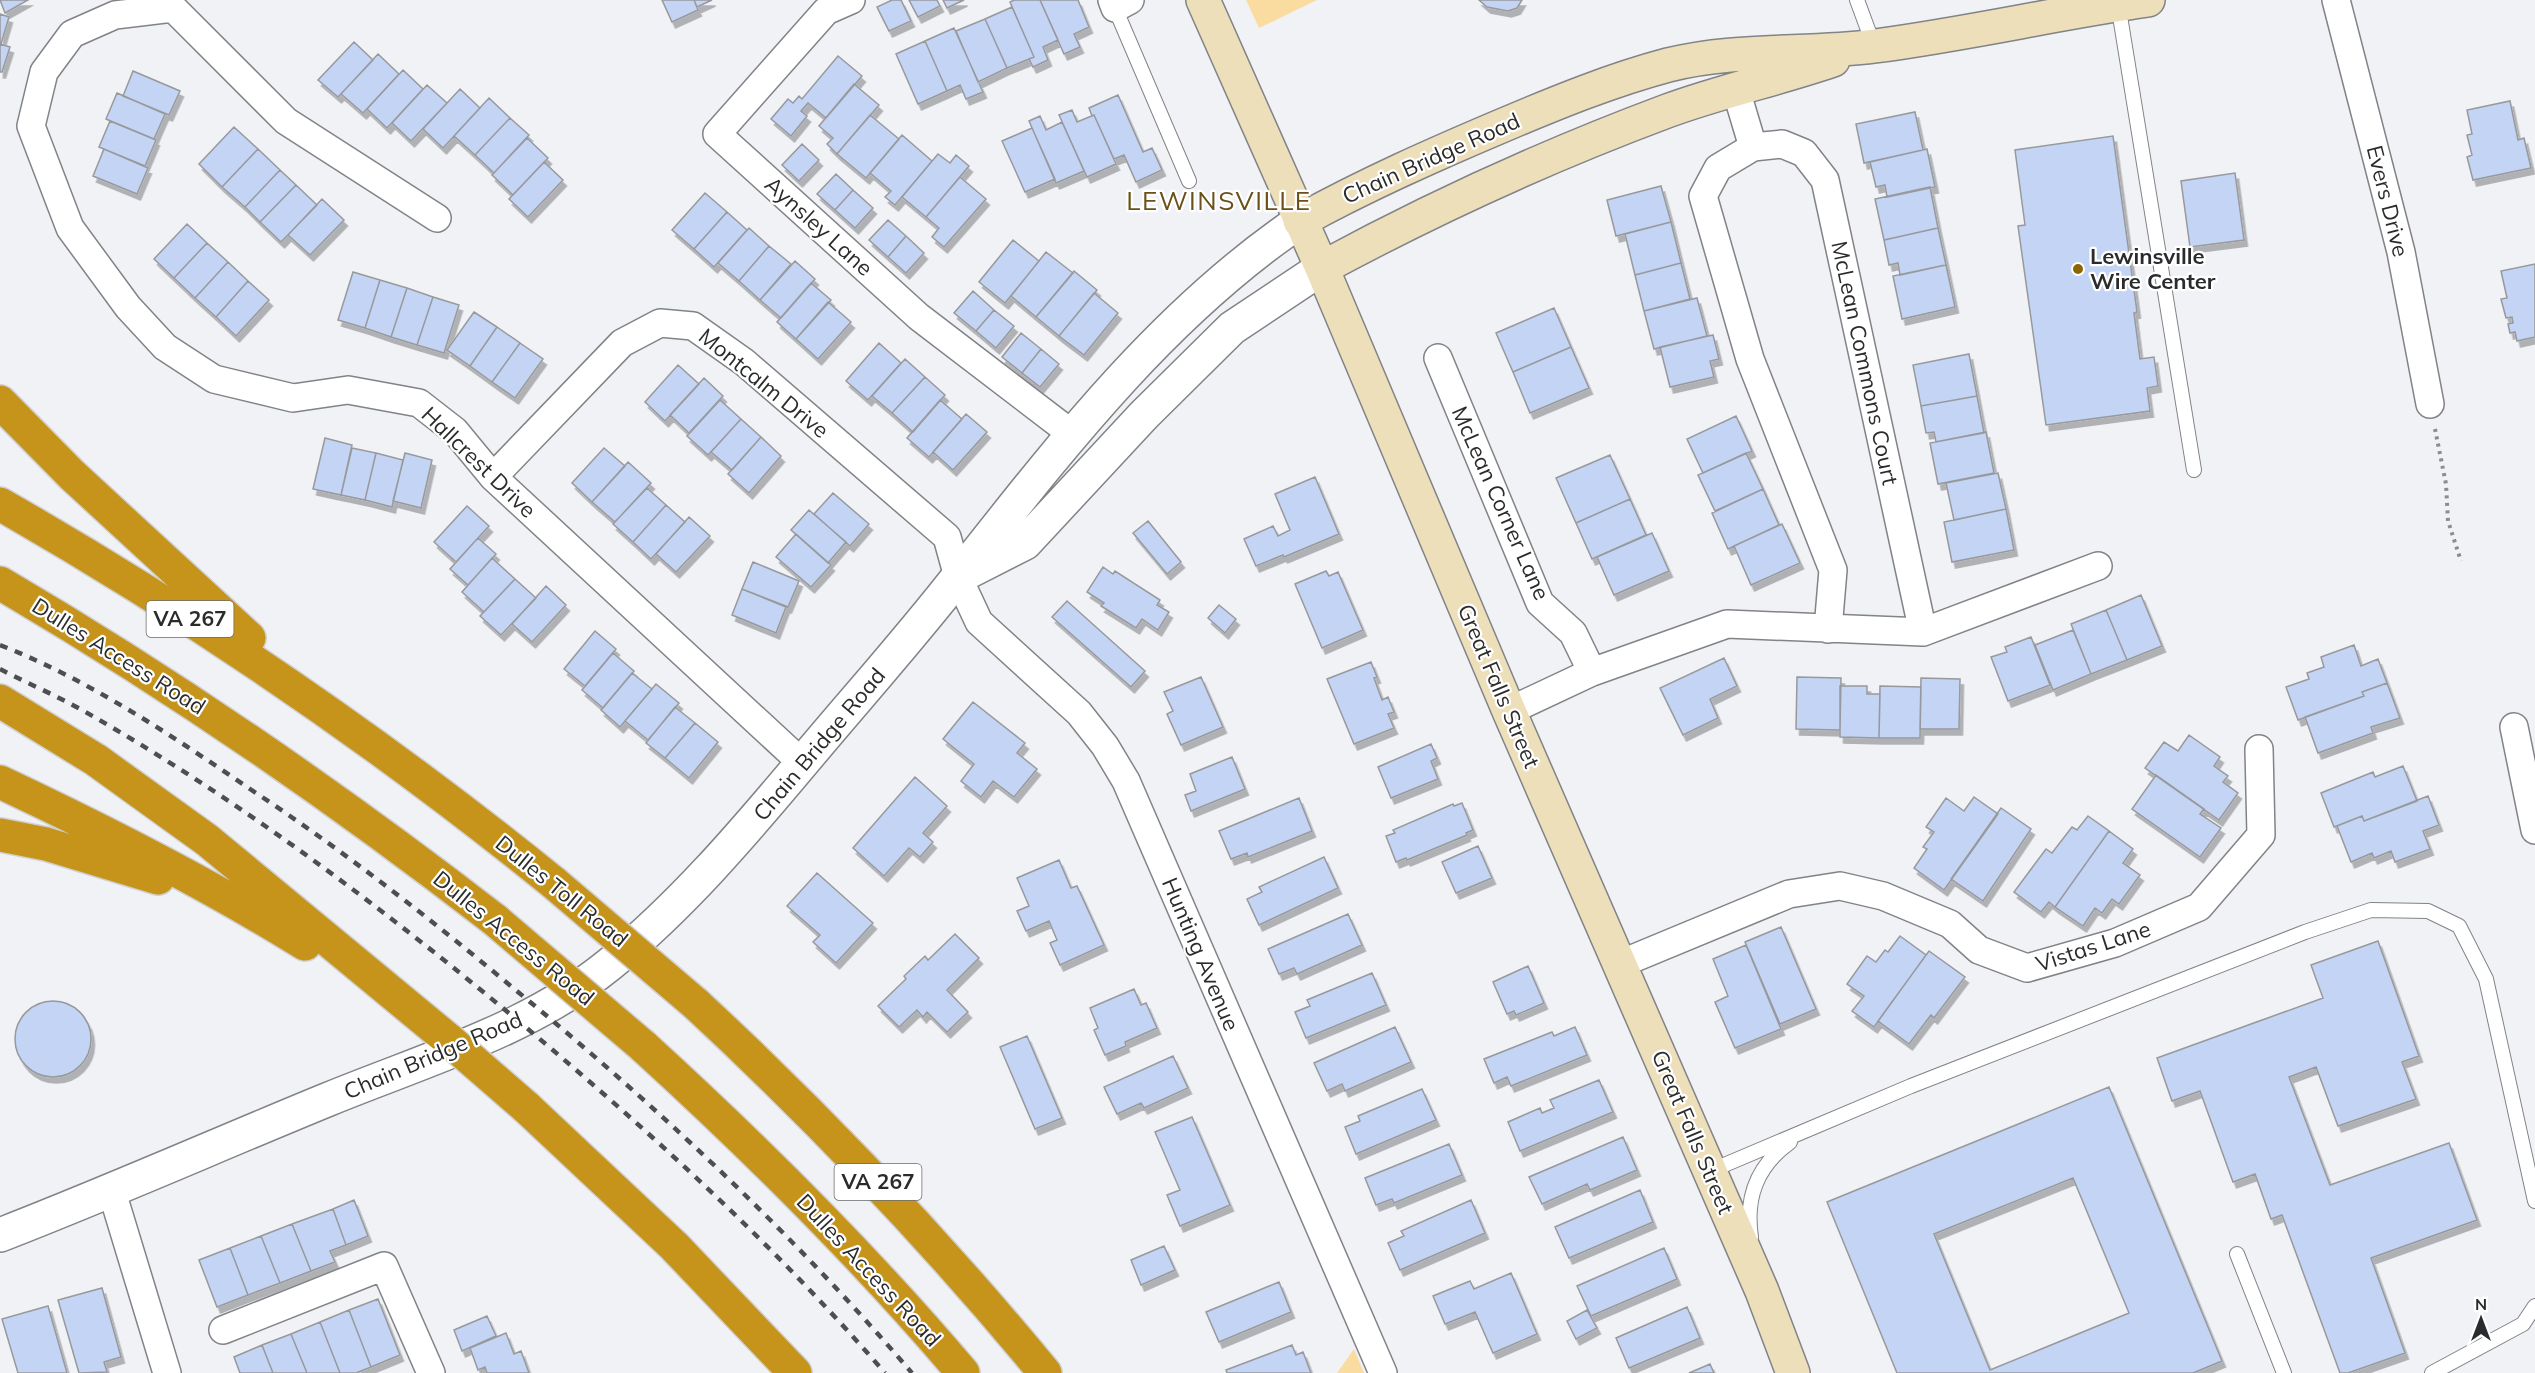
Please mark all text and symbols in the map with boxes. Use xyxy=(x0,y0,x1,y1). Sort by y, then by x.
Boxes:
street label: Chain Bridge Road xyxy=(1338,106,1524,210)
street label: Evers Drive xyxy=(2361,142,2415,260)
street label: Aynsley Lane xyxy=(759,170,879,282)
district label: LEWINSVILLE xyxy=(1126,184,1312,217)
street label: McLean Commons Court xyxy=(1825,238,1905,488)
place label: Lewinsville Wire Center xyxy=(2090,242,2216,295)
marker: Lewinsville Wire Center xyxy=(2071,262,2085,276)
street label: Montcalm Drive xyxy=(693,322,835,444)
street label: Hallcrest Drive xyxy=(416,400,542,524)
street label: McLean Corner Lane xyxy=(1446,402,1556,604)
street label: Dulles Access Road xyxy=(27,591,211,721)
street label: Great Falls Street xyxy=(1452,600,1546,773)
road number: VA 267 xyxy=(146,601,234,637)
street label: Chain Bridge Road xyxy=(747,662,891,826)
street label: Dulles Toll Road xyxy=(490,829,634,953)
street label: Dulles Access Road xyxy=(428,864,600,1012)
street label: Hunting Avenue xyxy=(1156,873,1246,1035)
street label: Vistas Lane xyxy=(2032,914,2154,978)
street label: Chain Bridge Road xyxy=(339,1005,527,1105)
street label: Great Falls Street xyxy=(1646,1046,1740,1219)
road number: VA 267 xyxy=(834,1164,922,1200)
street label: Dulles Access Road xyxy=(791,1188,947,1352)
north arrow xyxy=(2451,1289,2511,1349)
text: N xyxy=(2475,1294,2487,1314)

